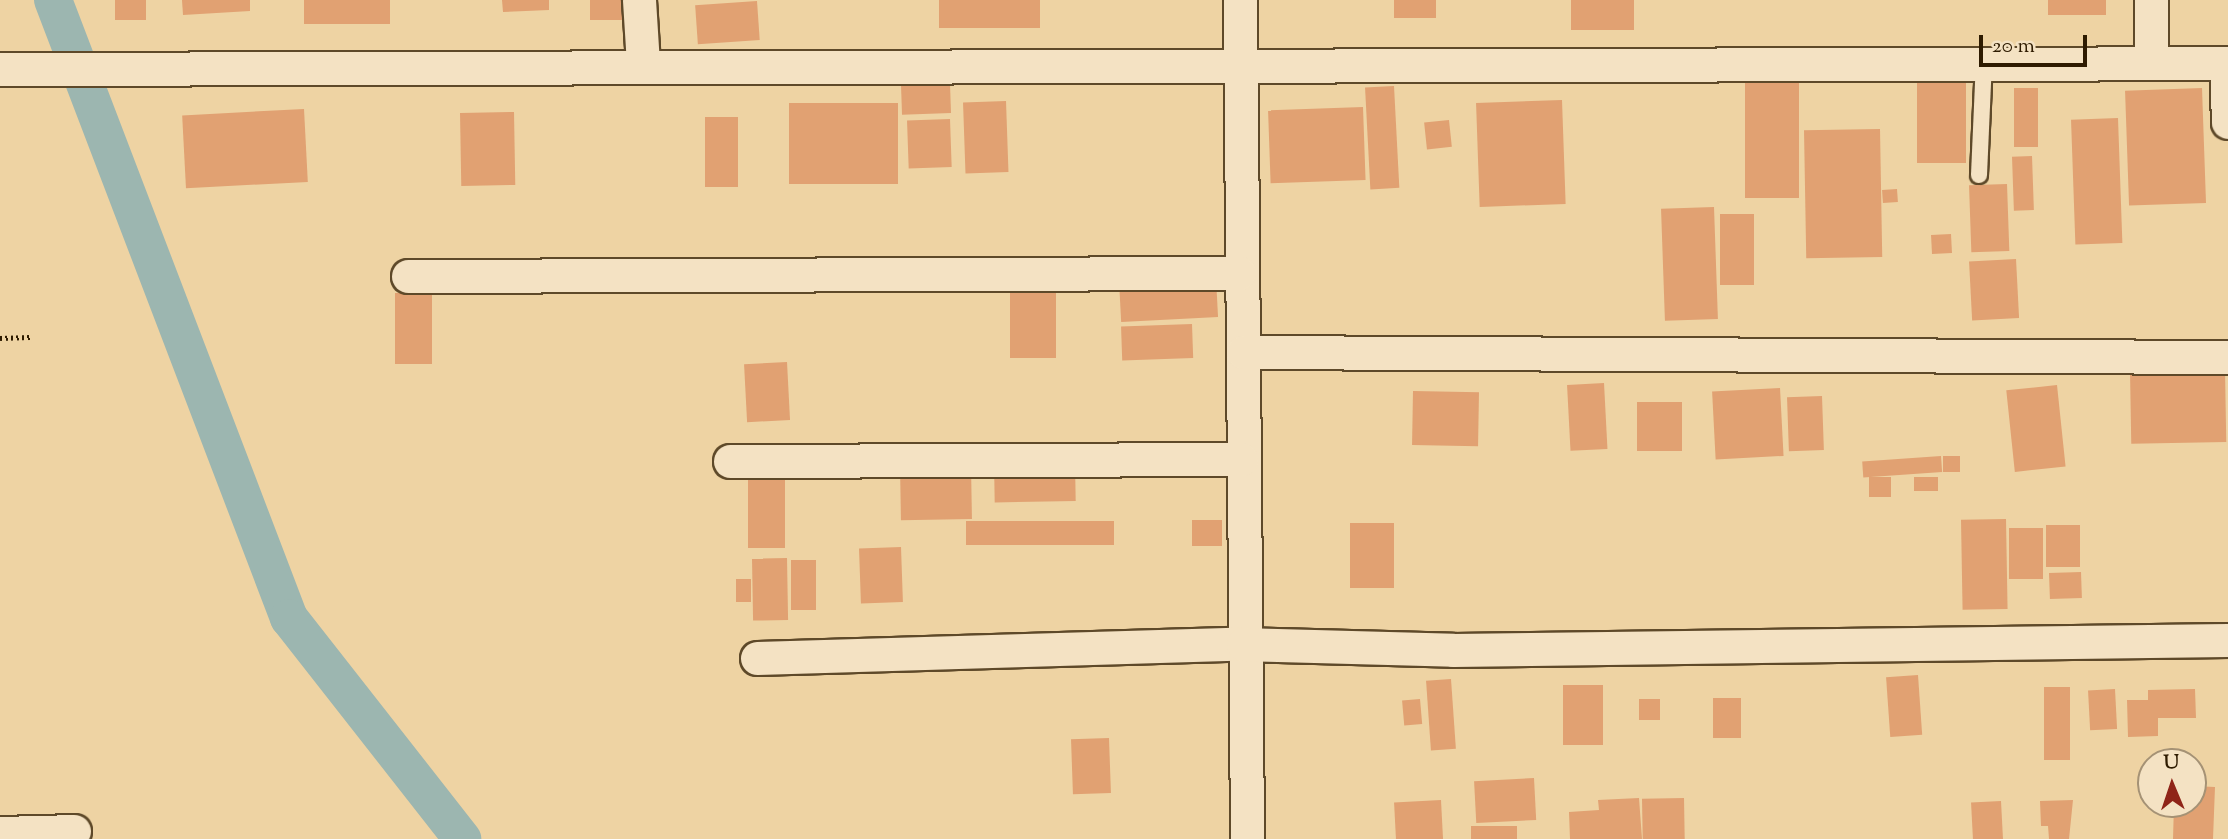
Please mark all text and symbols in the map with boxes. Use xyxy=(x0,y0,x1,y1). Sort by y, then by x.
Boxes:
scale bar xyxy=(1983,21,2092,65)
text: 20 m xyxy=(1992,32,2035,62)
north arrow xyxy=(2137,748,2207,818)
text: U xyxy=(2163,750,2180,777)

